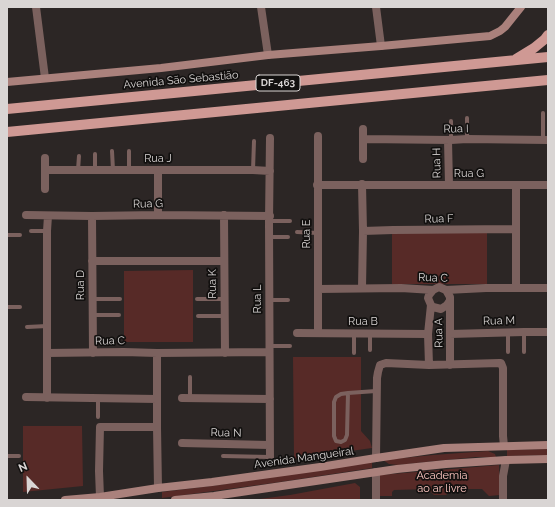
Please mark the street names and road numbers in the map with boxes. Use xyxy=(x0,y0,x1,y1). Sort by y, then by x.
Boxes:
street label: Avenida São Sebastião xyxy=(123,68,239,92)
road number: DF-463 xyxy=(256,75,300,91)
street label: Rua I xyxy=(443,122,469,136)
street label: Rua H xyxy=(430,148,444,178)
street label: Rua J xyxy=(144,152,172,166)
street label: Rua G xyxy=(454,167,484,181)
street label: Rua G xyxy=(133,197,163,211)
street label: Rua F xyxy=(424,212,454,226)
street label: Rua E xyxy=(300,219,314,249)
street label: Rua K xyxy=(206,269,220,299)
street label: Rua D xyxy=(74,270,88,300)
street label: Rua C xyxy=(418,271,448,285)
street label: Rua L xyxy=(251,285,265,313)
street label: Rua M xyxy=(483,314,515,328)
street label: Rua B xyxy=(348,315,378,329)
street label: Rua A xyxy=(432,318,446,348)
street label: Rua C xyxy=(95,334,125,348)
street label: Rua N xyxy=(210,426,242,440)
street label: Avenida Mangueiral xyxy=(253,444,355,472)

